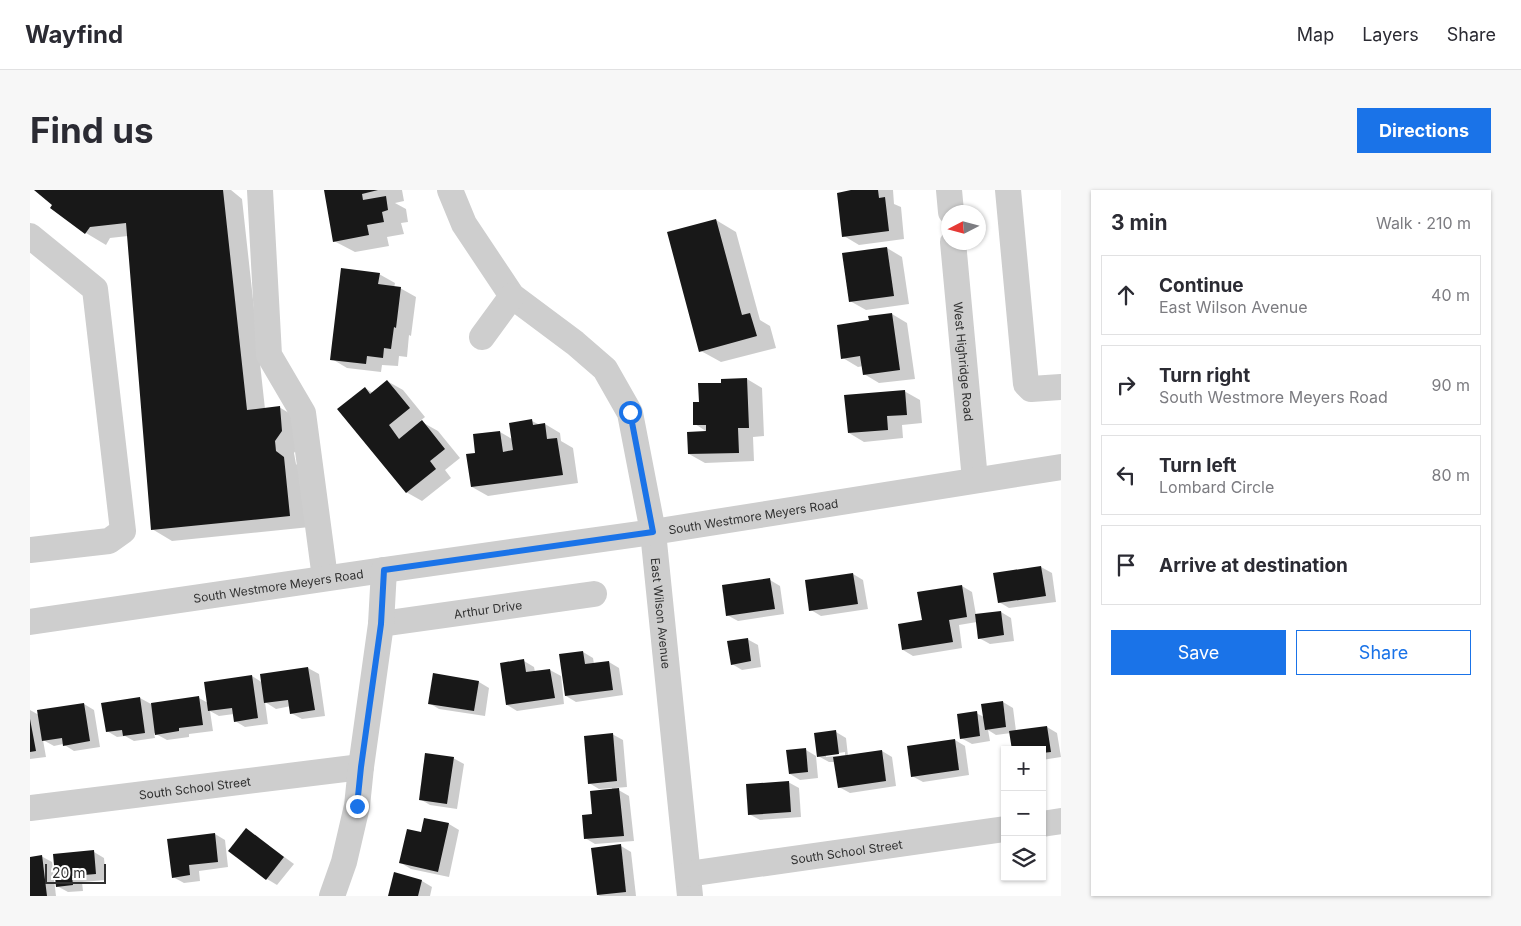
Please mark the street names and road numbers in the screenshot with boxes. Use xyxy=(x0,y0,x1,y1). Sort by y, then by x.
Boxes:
street label: West Highridge Road xyxy=(951,301,977,422)
street label: South Westmore Meyers Road xyxy=(667,495,839,537)
street label: East Wilson Avenue xyxy=(648,557,674,669)
street label: South Westmore Meyers Road xyxy=(192,566,364,605)
street label: Arthur Drive xyxy=(453,597,523,621)
street label: South School Street xyxy=(138,773,252,802)
street label: South School Street xyxy=(790,836,903,867)

